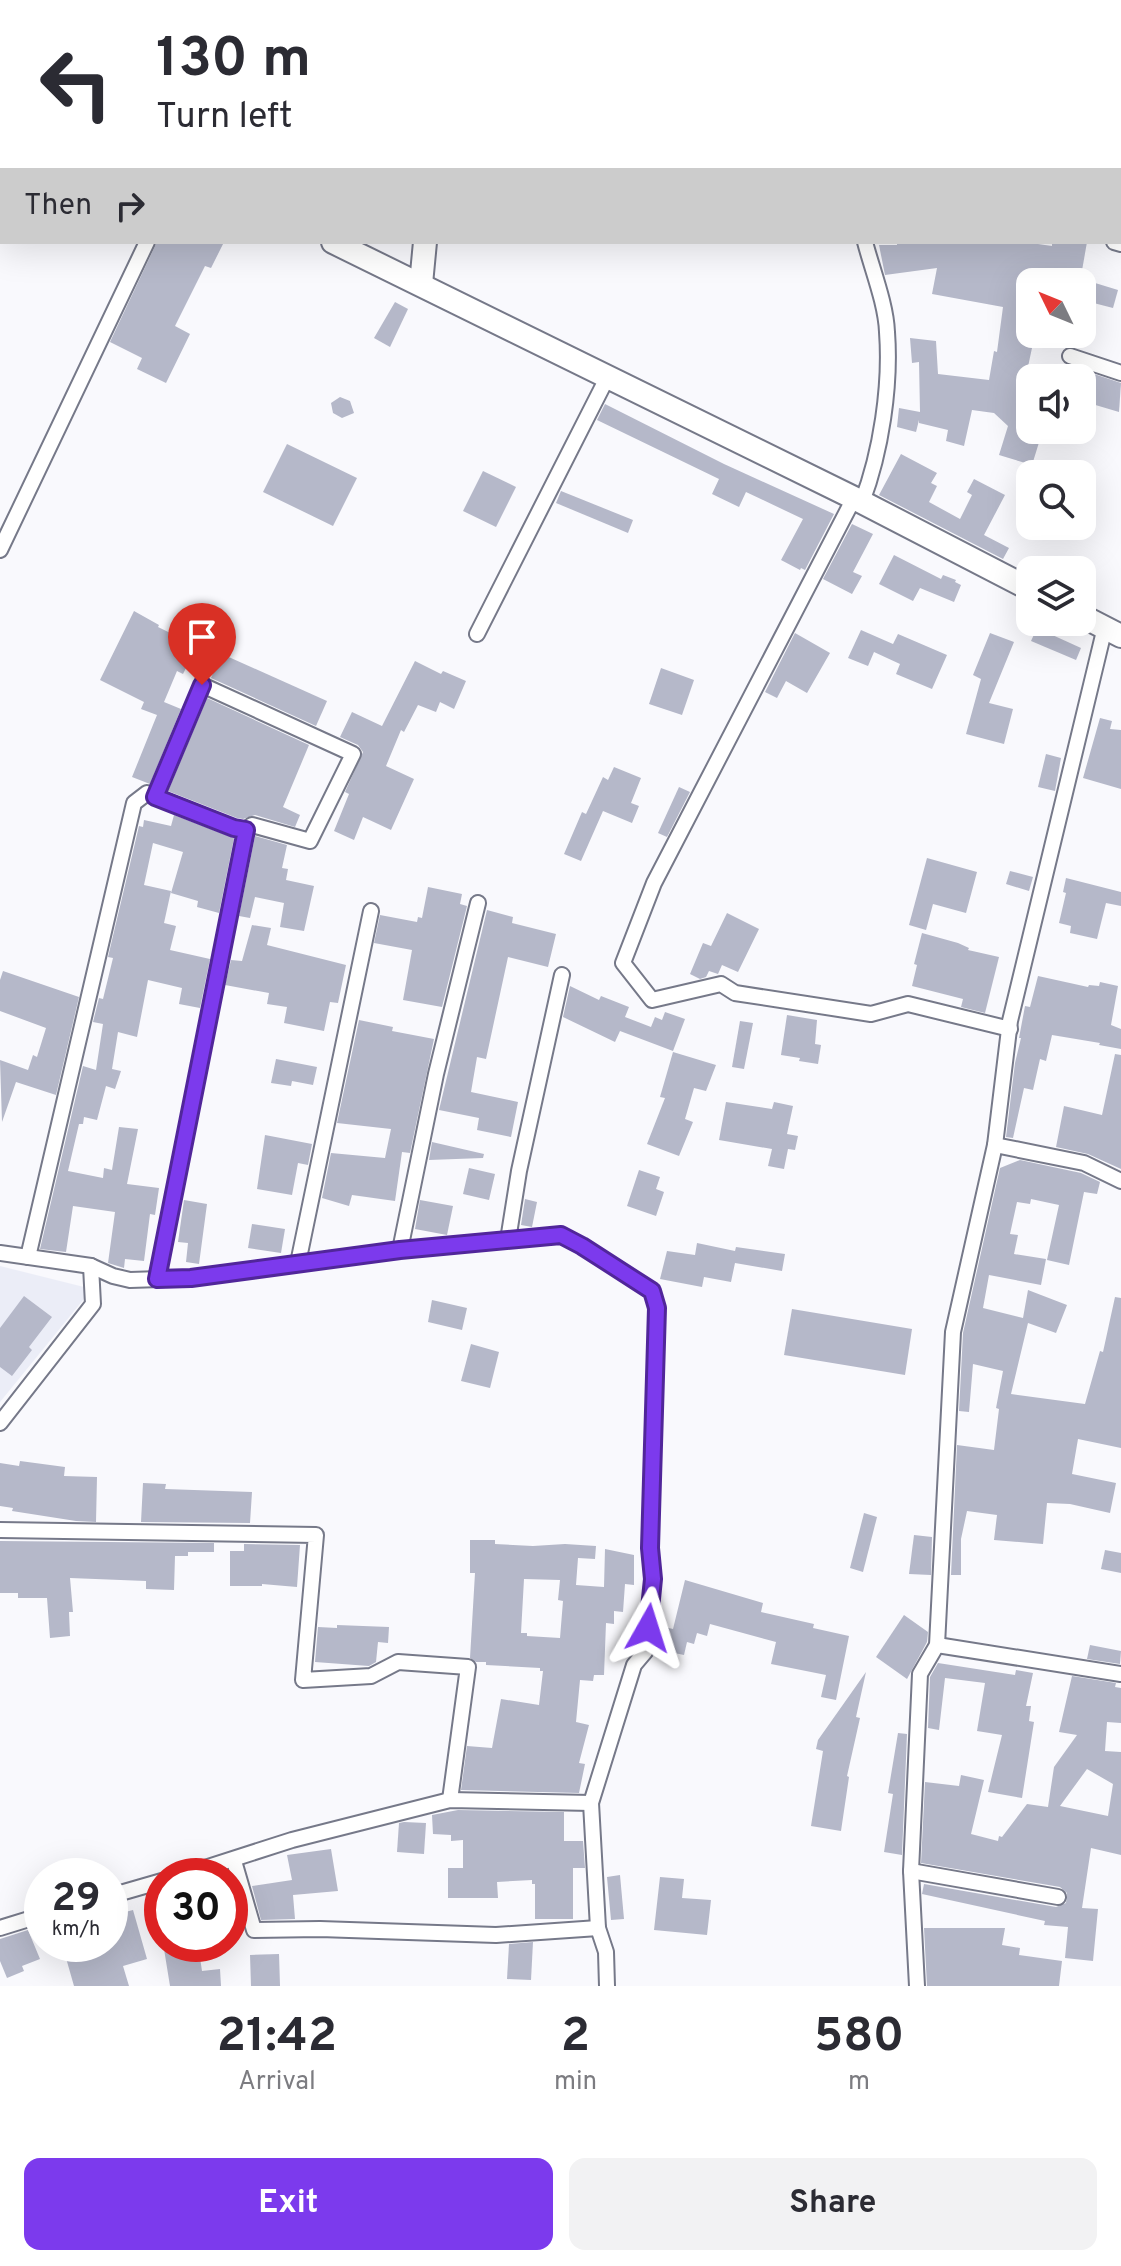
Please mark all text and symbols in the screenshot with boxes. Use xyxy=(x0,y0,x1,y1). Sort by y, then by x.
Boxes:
text: 130 m xyxy=(156,26,311,96)
icon: left xyxy=(24,32,128,136)
text: Turn left xyxy=(156,95,293,141)
icon: right xyxy=(108,184,152,228)
text: Then xyxy=(24,188,92,225)
north arrow xyxy=(1016,268,1096,348)
map controls xyxy=(1016,268,1096,636)
button: sound xyxy=(1016,364,1096,444)
button: search xyxy=(1016,460,1096,540)
button: layers xyxy=(1016,556,1096,636)
pin xyxy=(168,603,236,685)
icon: arrive xyxy=(180,615,224,659)
position arrow xyxy=(606,1586,690,1670)
speed limit sign: 30 xyxy=(144,1858,248,1962)
text: 29 xyxy=(51,1875,101,1925)
text: km/h xyxy=(52,1917,100,1943)
text: 21:42 xyxy=(217,2008,337,2068)
text: 2 xyxy=(561,2008,590,2068)
text: 580 xyxy=(814,2008,904,2068)
text: Arrival xyxy=(238,2066,316,2099)
text: min xyxy=(554,2066,597,2099)
text: m xyxy=(848,2066,870,2099)
button: Exit xyxy=(24,2158,553,2250)
button: Share xyxy=(569,2158,1097,2250)

